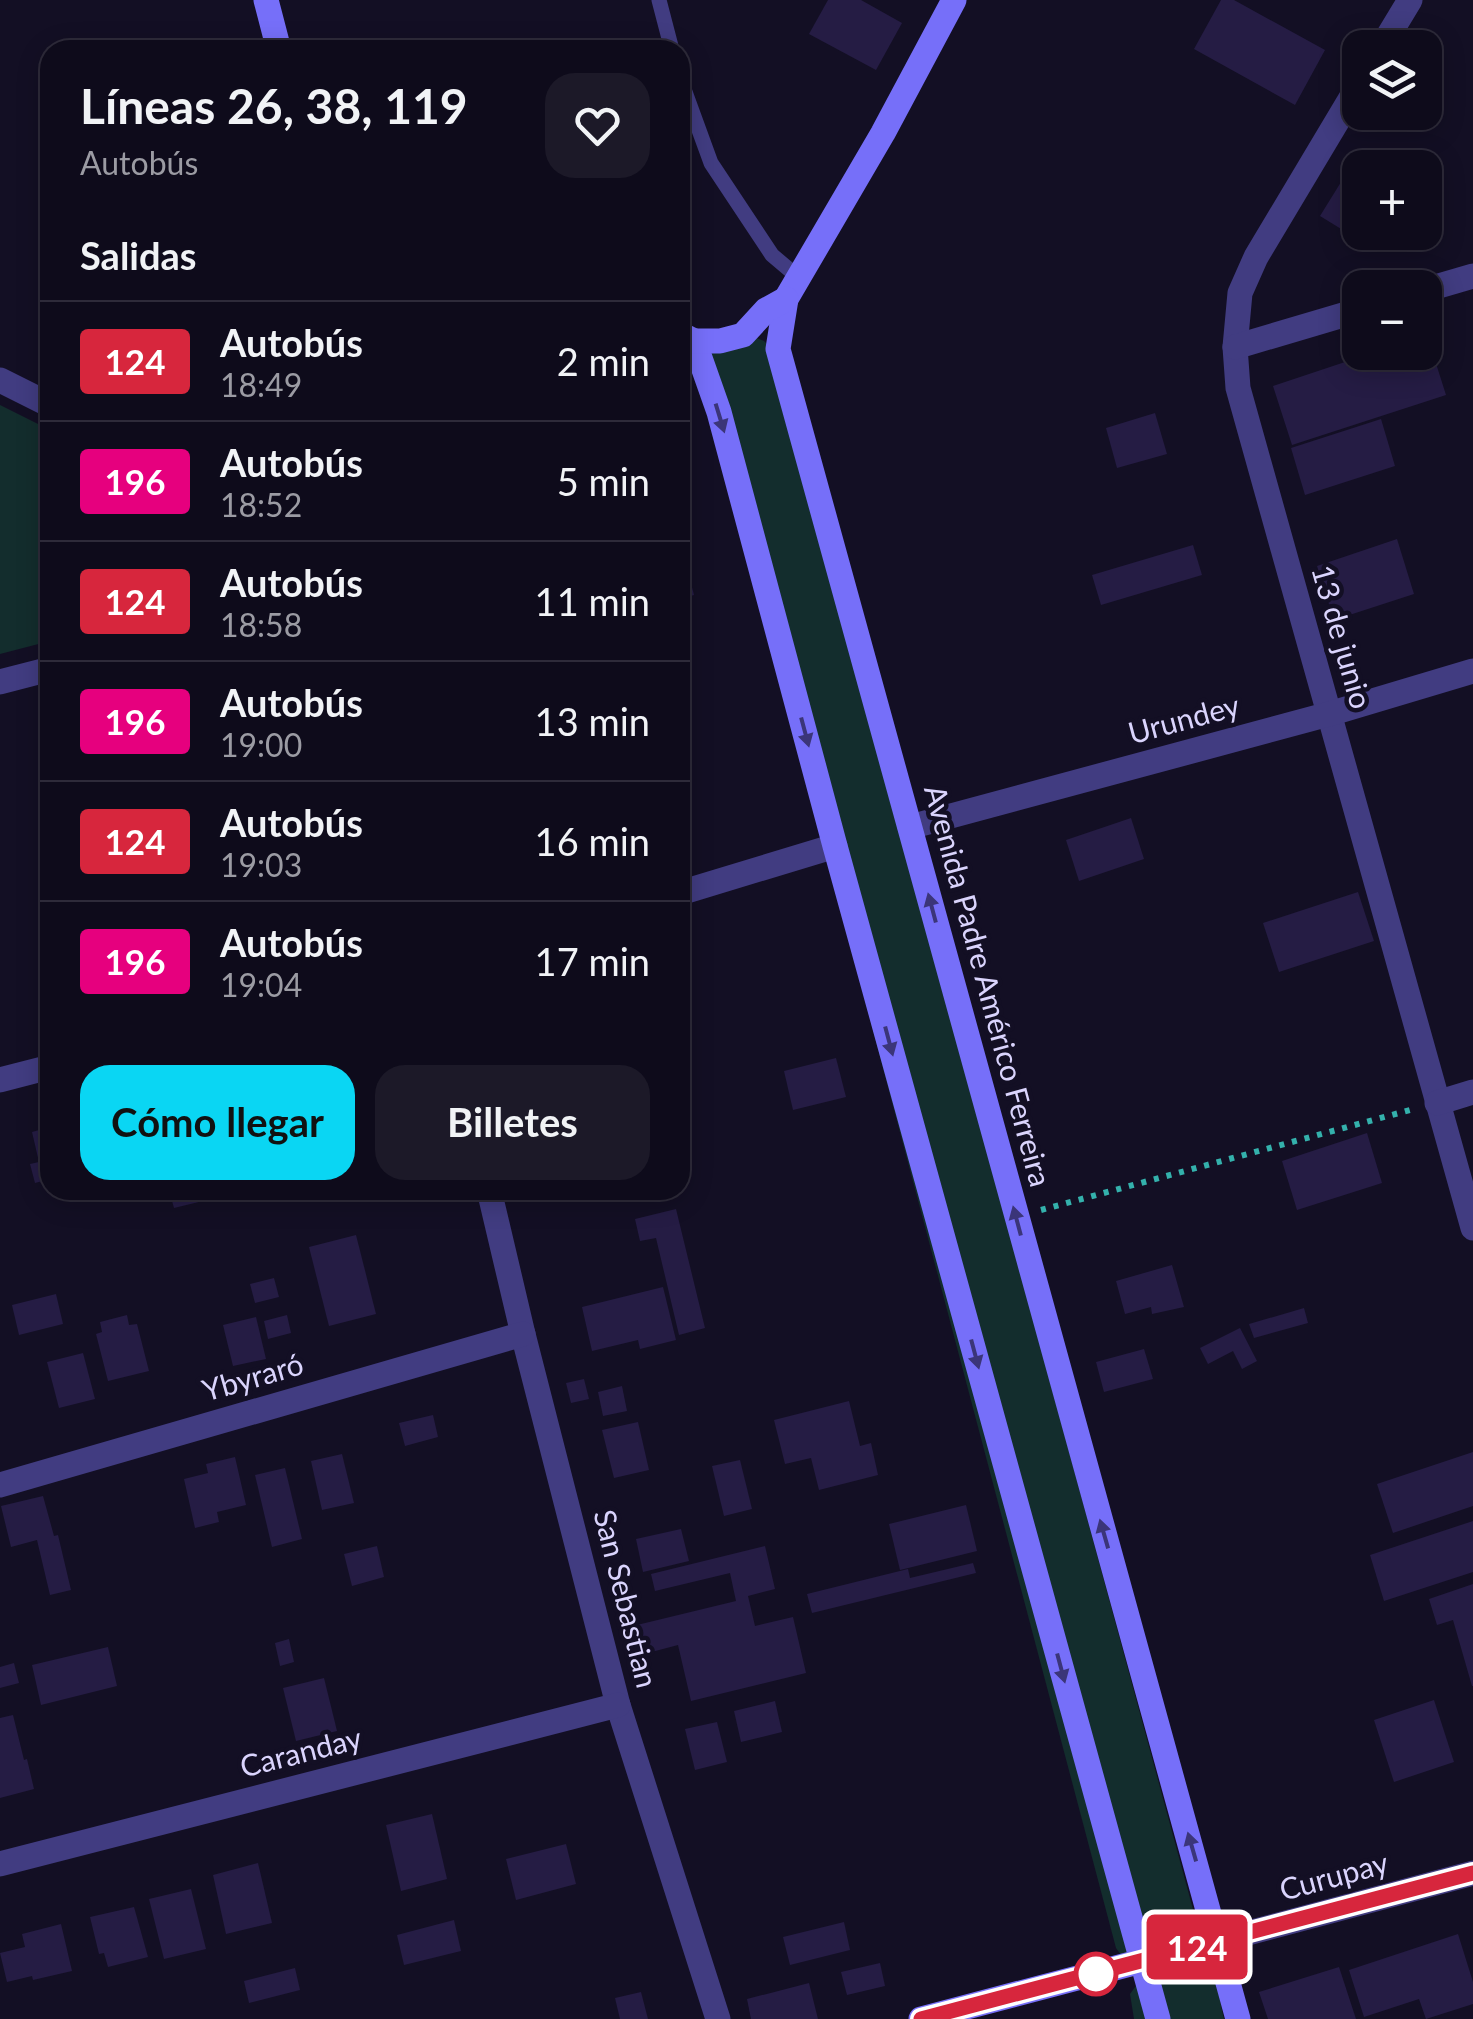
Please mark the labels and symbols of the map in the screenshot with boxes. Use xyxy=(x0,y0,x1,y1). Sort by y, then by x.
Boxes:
one-way arrow xyxy=(713,404,728,434)
street label: 13 de junio xyxy=(1305,561,1381,712)
street label: Urundey xyxy=(1124,686,1244,750)
one-way arrow xyxy=(797,717,813,748)
street label: Avenida Padre Américo Ferreira xyxy=(918,781,1060,1190)
one-way arrow xyxy=(923,892,939,923)
one-way arrow xyxy=(882,1026,897,1057)
one-way arrow xyxy=(1009,1205,1024,1236)
one-way arrow xyxy=(968,1340,983,1370)
street label: Ybyraró xyxy=(198,1345,307,1408)
street label: San Sebastian xyxy=(587,1506,666,1691)
one-way arrow xyxy=(1096,1519,1112,1550)
one-way arrow xyxy=(1054,1653,1070,1684)
street label: Caranday xyxy=(236,1718,366,1784)
one-way arrow xyxy=(1183,1832,1199,1863)
street label: Curupay xyxy=(1275,1843,1392,1907)
line badge: 124 xyxy=(1140,1914,1254,1980)
unlabelled marker xyxy=(1075,1953,1117,1995)

